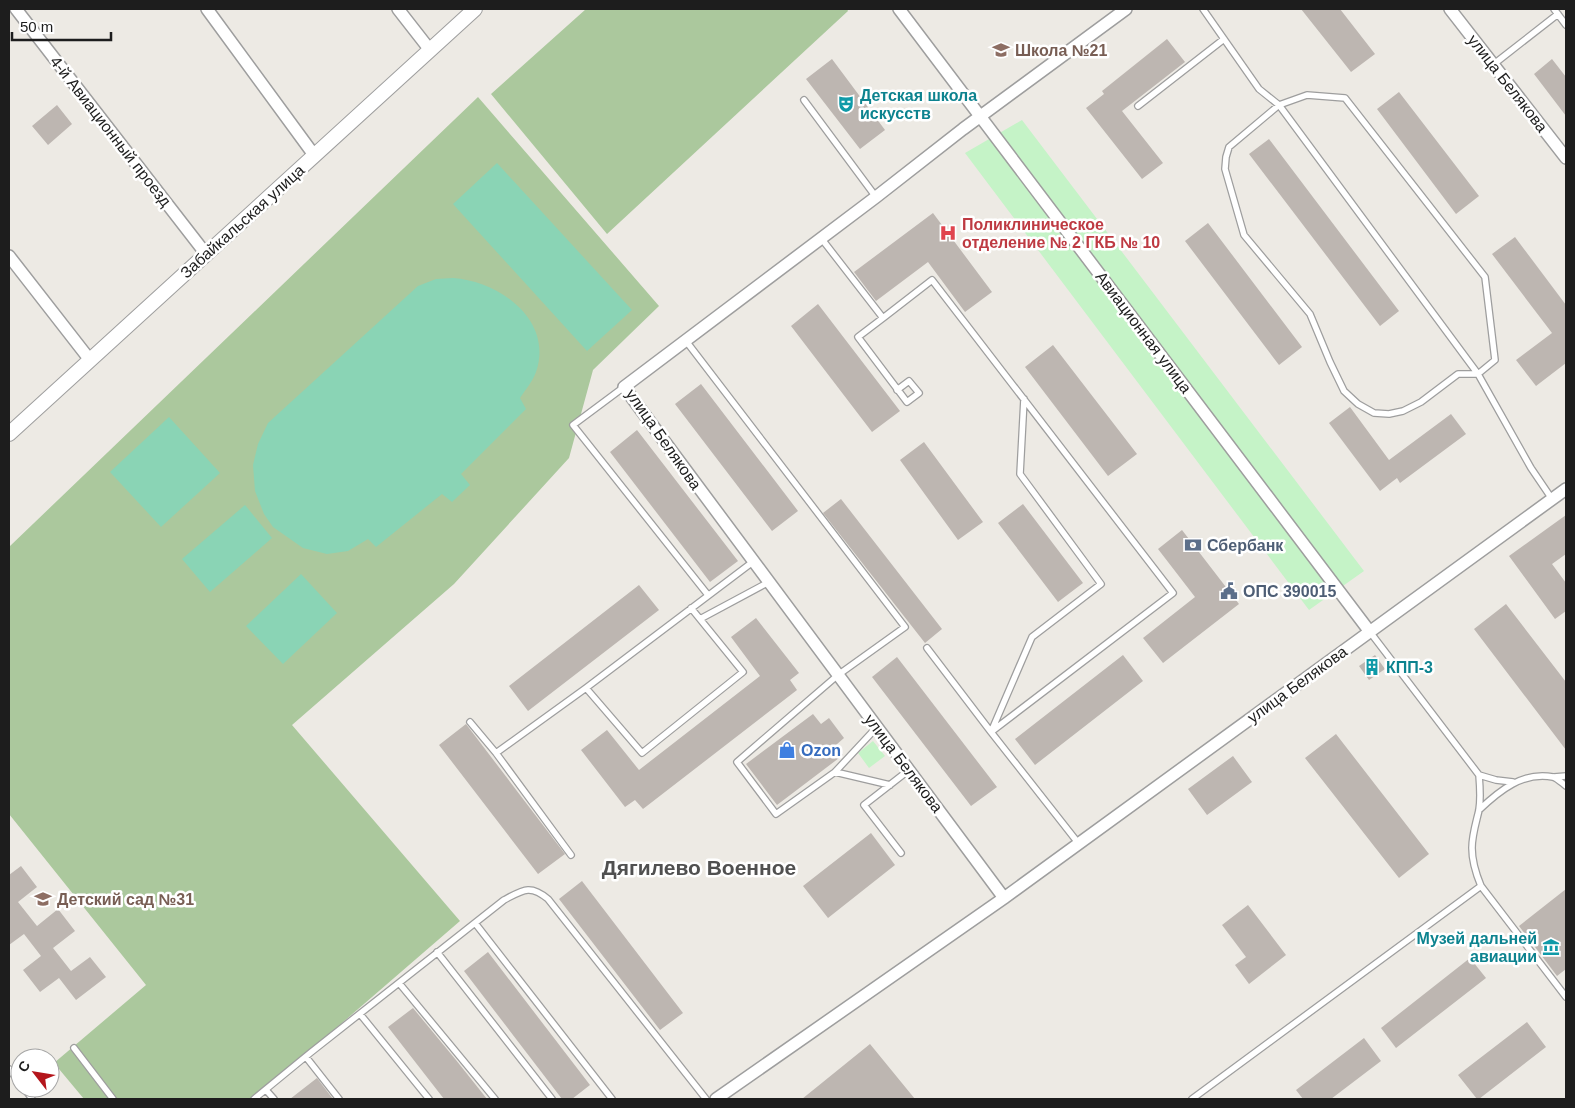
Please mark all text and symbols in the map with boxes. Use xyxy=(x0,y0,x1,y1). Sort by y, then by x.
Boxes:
scale bar xyxy=(12,10,111,42)
text: 50 m xyxy=(20,18,53,35)
street label: улица Белякова xyxy=(1464,31,1551,135)
school or university icon: Школа №21 xyxy=(991,40,1011,60)
place label: Школа №21 xyxy=(1015,42,1107,59)
street label: 4-й Авиационный проезд xyxy=(47,53,175,210)
place label: Детская школа искусств xyxy=(860,87,977,122)
theatre icon: Детская школа искусств xyxy=(836,94,856,114)
street label: Забайкальская улица xyxy=(177,161,308,281)
place label: Поликлиническое отделение № 2 ГКБ № 10 xyxy=(962,216,1160,251)
hospital icon: Поликлиническое отделение № 2 ГКБ № 10 xyxy=(938,223,958,243)
street label: Авиационная улица xyxy=(1092,268,1195,396)
street label: улица Белякова xyxy=(623,386,705,493)
bank icon: Сбербанк xyxy=(1183,535,1203,555)
place label: Сбербанк xyxy=(1207,537,1284,554)
public building icon: ОПС 390015 xyxy=(1219,581,1239,601)
place label: ОПС 390015 xyxy=(1243,583,1336,600)
street label: улица Белякова xyxy=(1244,643,1350,726)
building icon: КПП-3 xyxy=(1362,657,1382,677)
place label: КПП-3 xyxy=(1386,659,1433,676)
street label: улица Белякова xyxy=(861,711,946,816)
shop icon: Ozon xyxy=(777,740,797,760)
place label: Ozon xyxy=(801,742,841,759)
district label: Дягилево Военное xyxy=(602,856,796,879)
school or university icon: Детский сад №31 xyxy=(33,889,53,909)
place label: Детский сад №31 xyxy=(57,891,194,908)
place label: Музей дальней авиации xyxy=(1417,930,1537,965)
museum icon: Музей дальней авиации xyxy=(1541,937,1561,957)
north arrow xyxy=(10,1048,60,1098)
text: С xyxy=(14,1058,33,1075)

